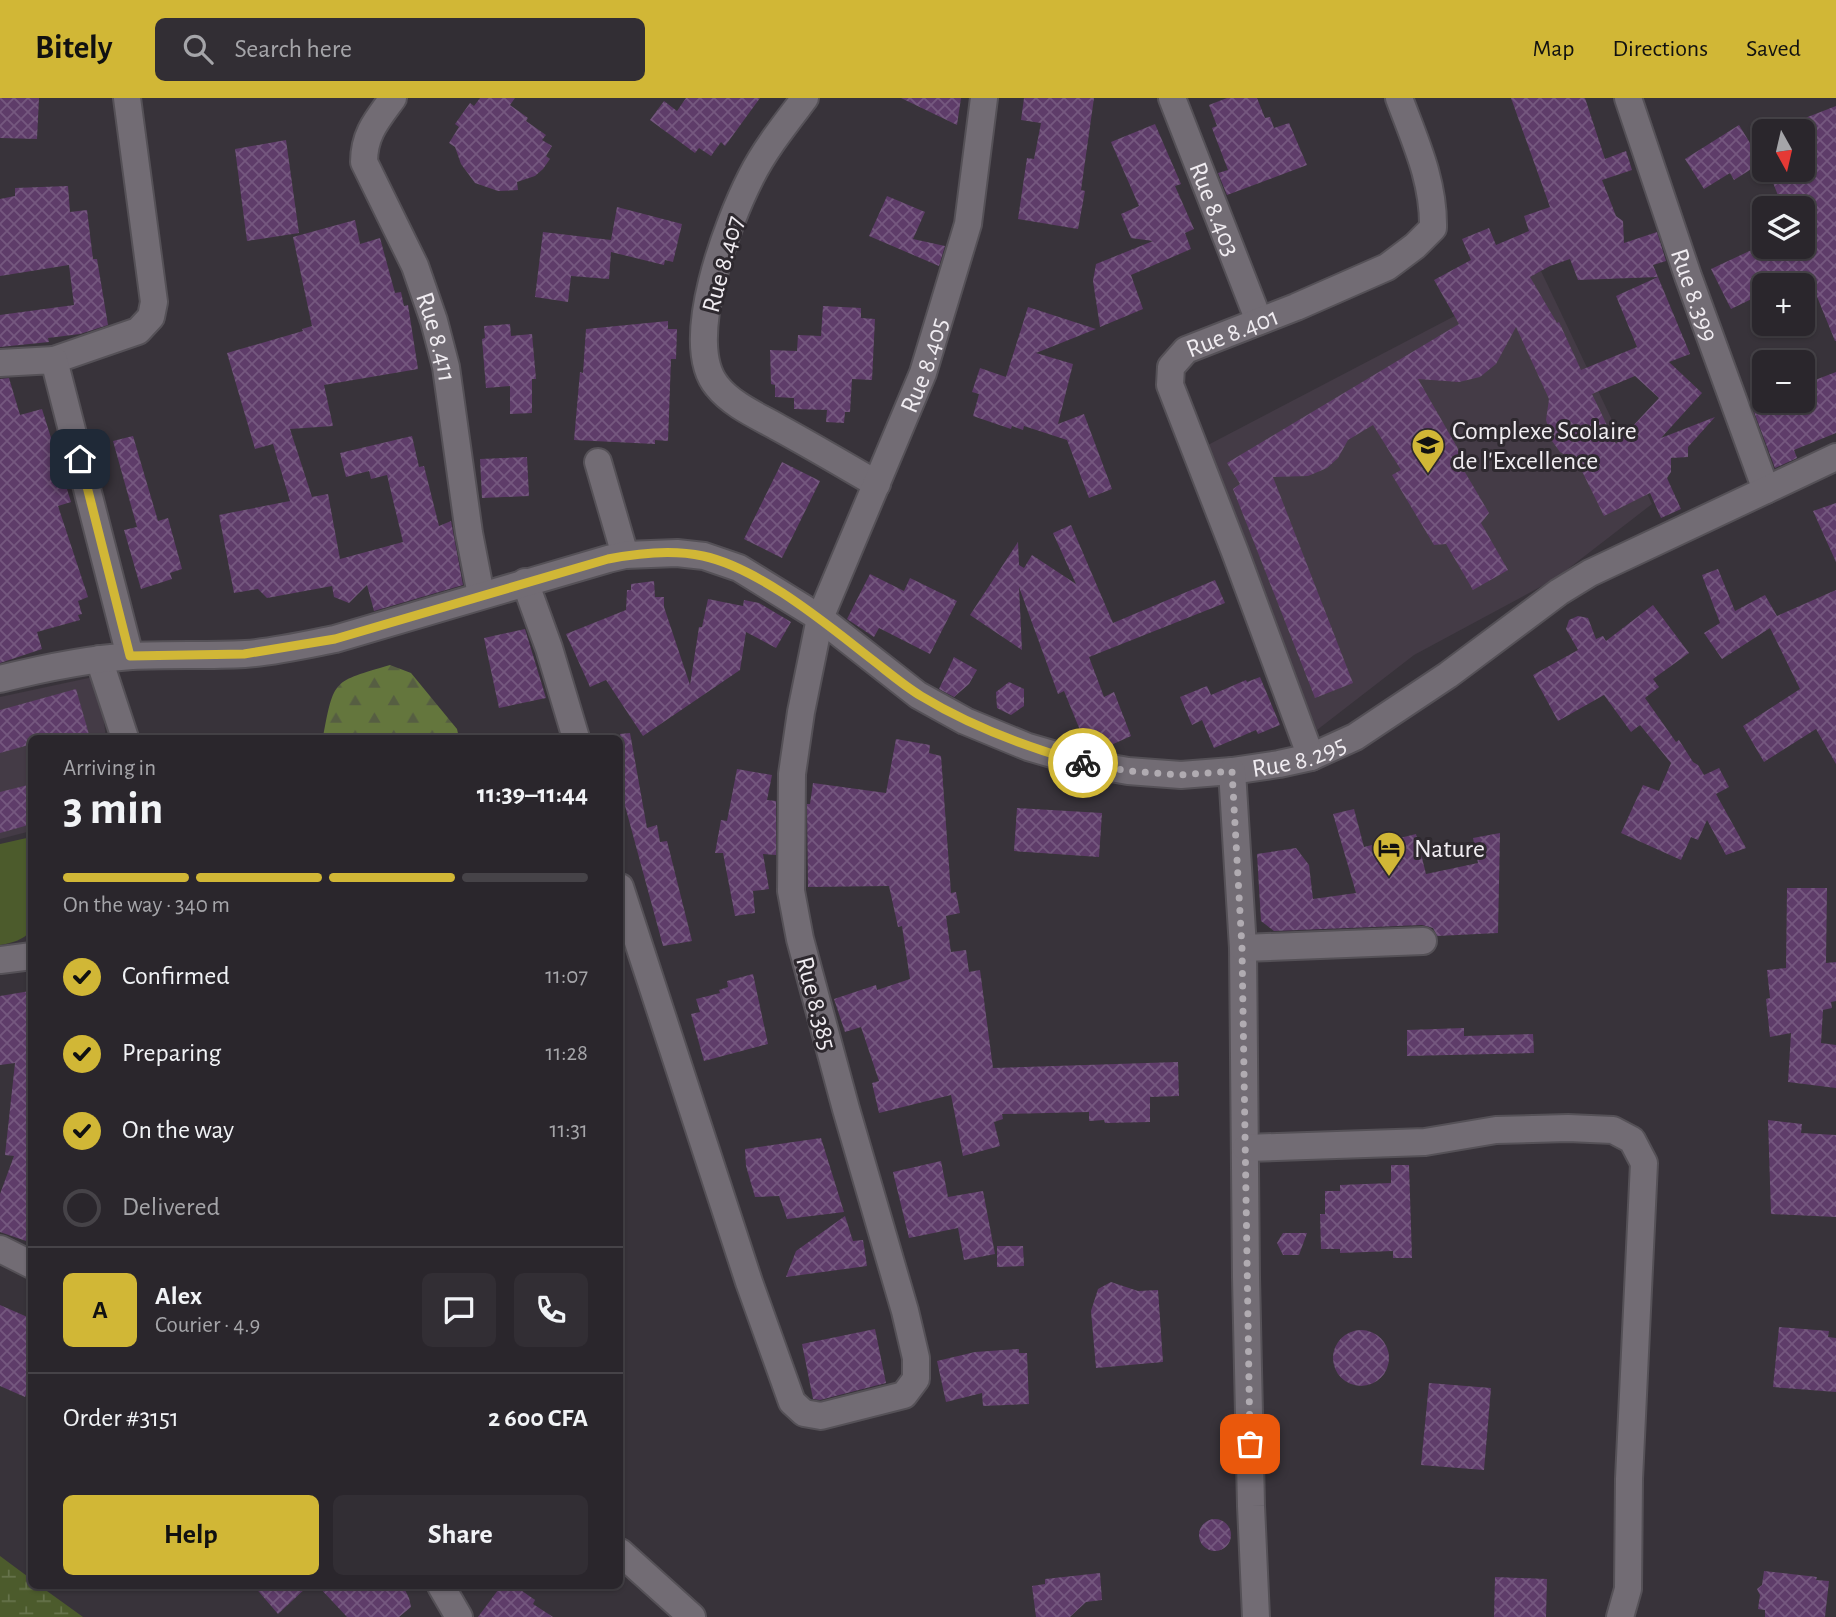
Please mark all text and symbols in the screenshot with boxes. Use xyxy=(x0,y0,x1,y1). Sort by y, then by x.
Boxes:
search box xyxy=(155,18,645,81)
icon: search xyxy=(179,30,217,68)
text: Bitely xyxy=(35,32,113,65)
text: Search here xyxy=(235,36,352,62)
text: Map xyxy=(1532,37,1574,61)
text: Directions xyxy=(1612,37,1708,61)
text: Saved xyxy=(1746,37,1801,61)
north arrow xyxy=(1752,119,1815,182)
map controls xyxy=(1752,119,1815,413)
street label: Rue 8.403 xyxy=(1184,159,1244,260)
button: layers xyxy=(1752,196,1815,259)
street label: Rue 8.407 xyxy=(698,213,748,315)
street label: Rue 8.399 xyxy=(1666,245,1723,345)
button: + xyxy=(1752,273,1815,336)
street label: Rue 8.411 xyxy=(411,289,460,384)
street label: Rue 8.401 xyxy=(1183,303,1282,363)
street label: Rue 8.405 xyxy=(896,315,953,417)
button: − xyxy=(1752,350,1815,413)
place label: Complexe Scolaire de l'Excellence xyxy=(1452,418,1637,474)
school or university icon: Complexe Scolaire de l'Excellence xyxy=(1409,426,1447,475)
pin xyxy=(50,429,110,489)
icon: home xyxy=(61,440,99,478)
courier xyxy=(1048,728,1118,798)
street label: Rue 8.295 xyxy=(1250,731,1350,782)
icon: bike xyxy=(1064,744,1102,782)
text: Arriving in xyxy=(63,757,156,780)
text: 11:39–11:44 xyxy=(477,781,588,807)
text: 3 min xyxy=(63,786,163,832)
hotel icon: Nature xyxy=(1370,829,1408,878)
place label: Nature xyxy=(1414,836,1485,862)
text: On the way · 340 m xyxy=(63,894,230,917)
street label: Rue 8.385 xyxy=(791,954,841,1053)
icon: check xyxy=(63,958,101,996)
text: Confirmed xyxy=(122,963,230,989)
text: 11:07 xyxy=(545,965,588,988)
icon: check xyxy=(63,1035,101,1073)
text: Preparing xyxy=(122,1040,221,1066)
text: 11:28 xyxy=(546,1042,588,1065)
icon: check xyxy=(63,1112,101,1150)
text: On the way xyxy=(122,1117,234,1143)
text: 11:31 xyxy=(550,1119,588,1142)
text: Delivered xyxy=(122,1194,220,1220)
button: chat xyxy=(422,1273,496,1347)
button: phone xyxy=(514,1273,588,1347)
text: Alex xyxy=(155,1283,202,1309)
text: A xyxy=(92,1297,108,1323)
text: Courier · 4.9 xyxy=(155,1314,260,1337)
text: Order #3151 xyxy=(63,1405,179,1431)
text: 2 600 CFA xyxy=(488,1405,588,1431)
pin xyxy=(1220,1414,1280,1474)
icon: bag xyxy=(1231,1425,1269,1463)
button: Help xyxy=(63,1495,319,1575)
button: Share xyxy=(333,1495,588,1575)

